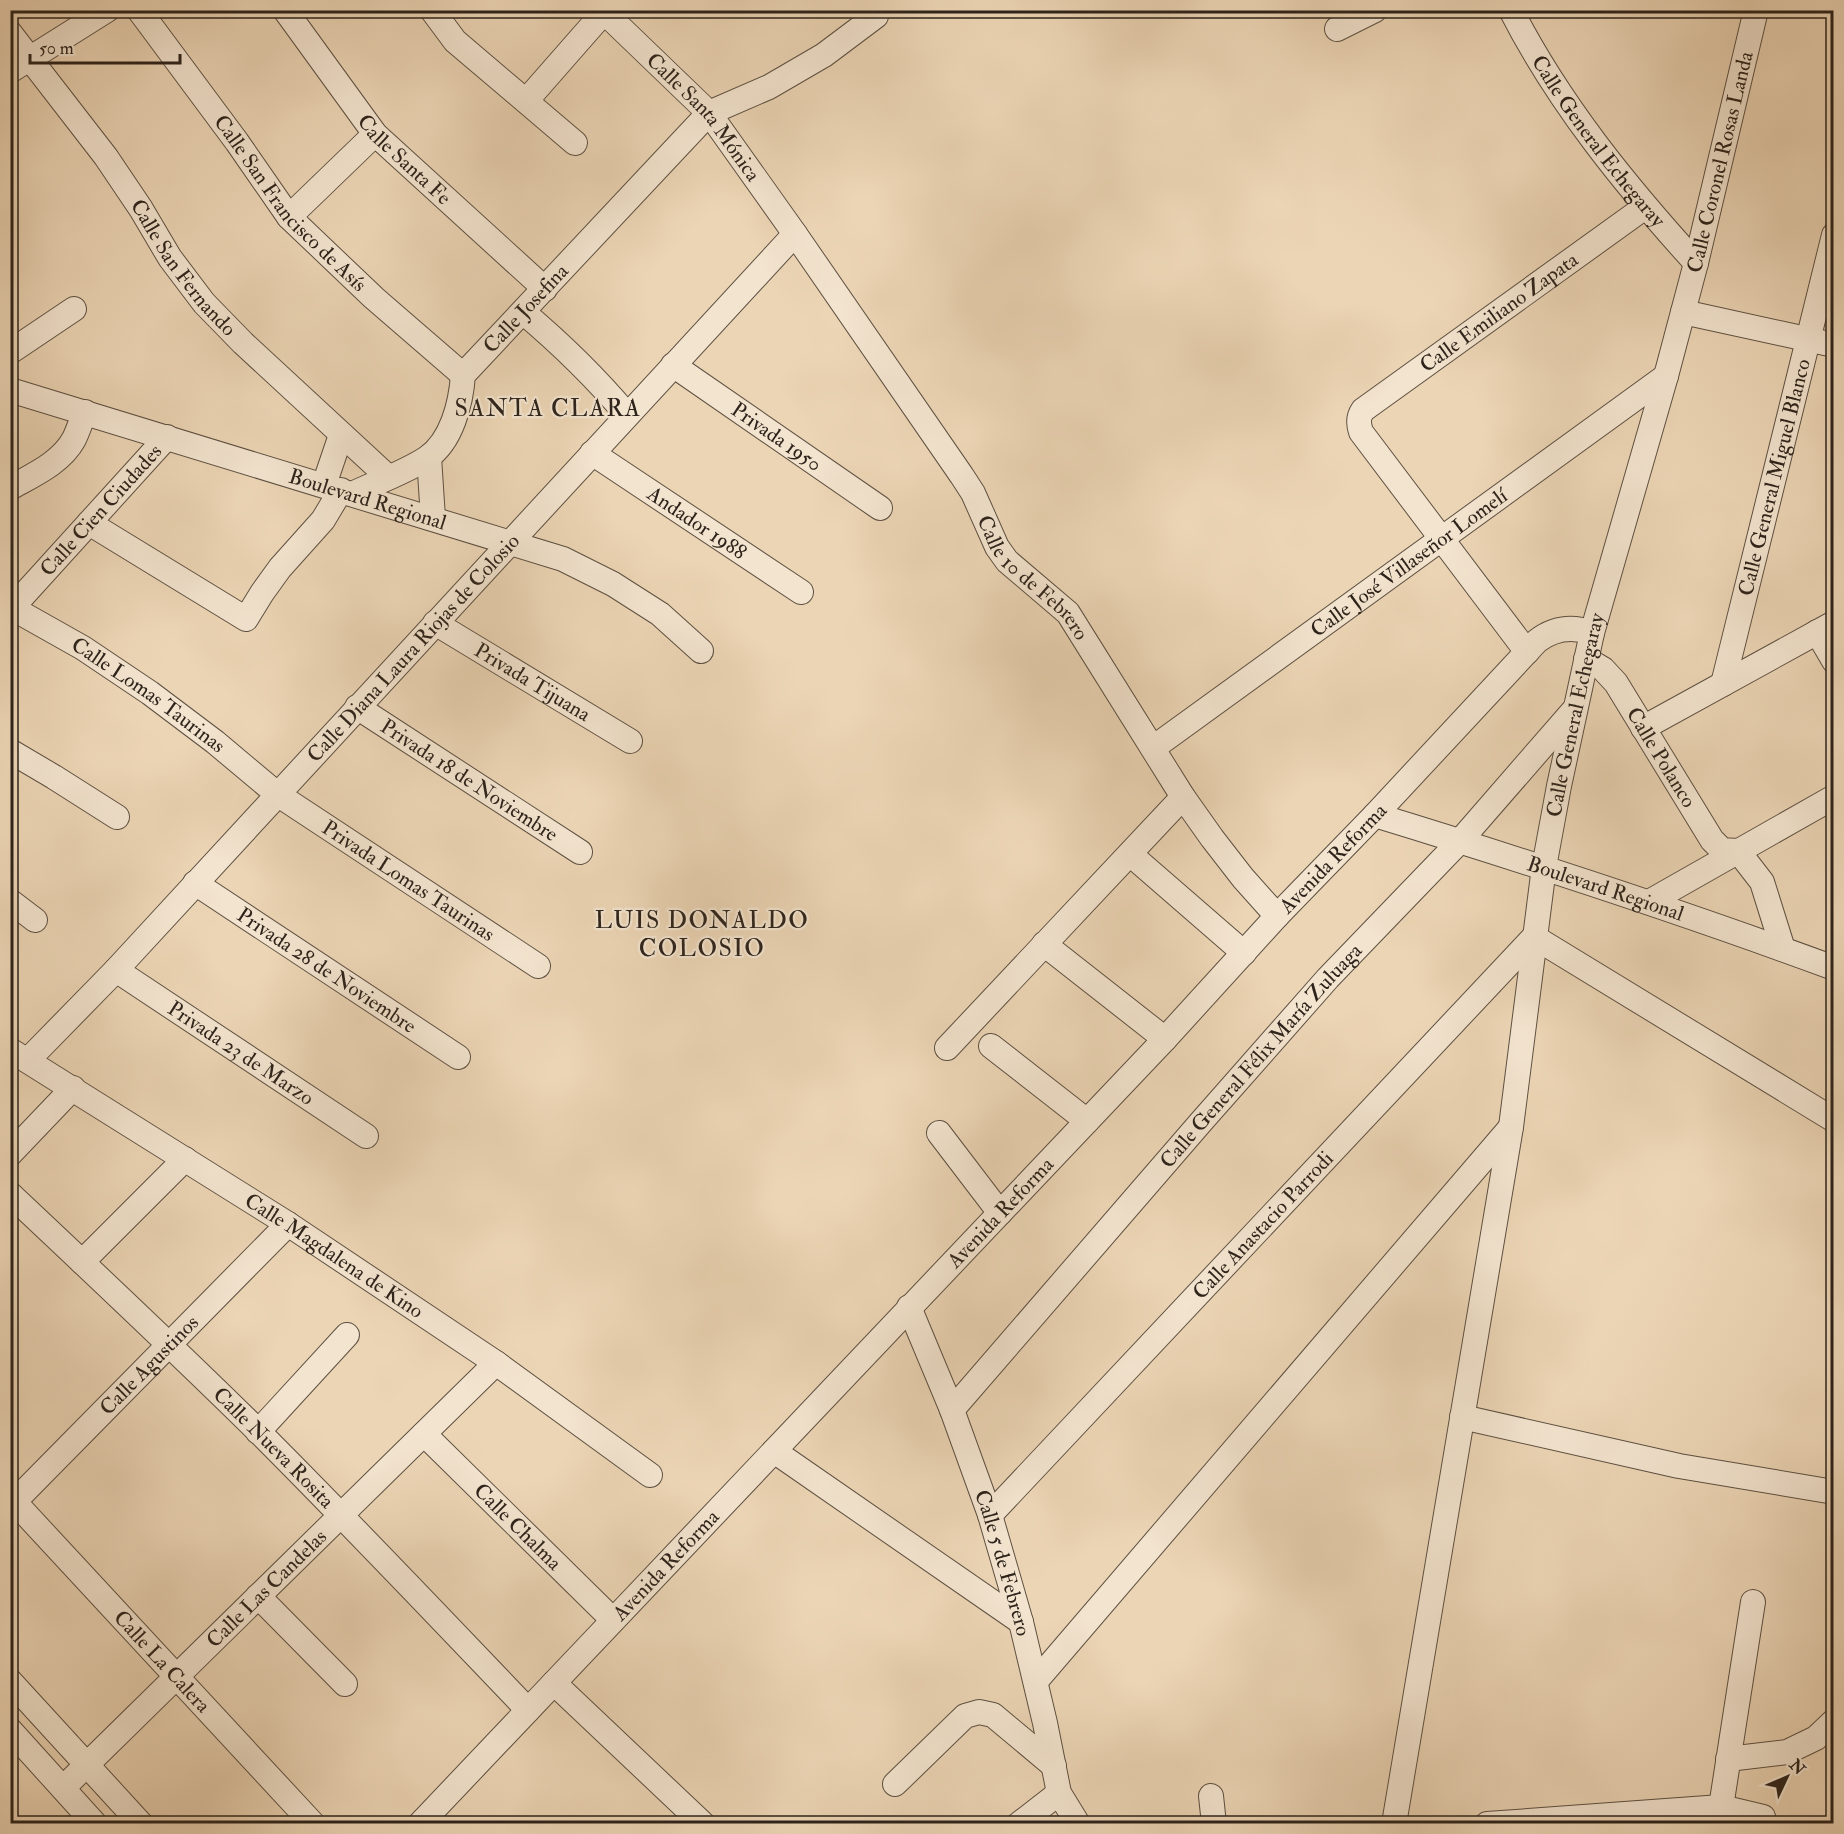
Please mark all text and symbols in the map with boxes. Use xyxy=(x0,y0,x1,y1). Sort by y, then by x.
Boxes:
scale bar xyxy=(30,27,180,65)
text: 50 m xyxy=(39,37,74,60)
street label: Calle Santa Mónica xyxy=(640,47,767,187)
street label: Calle Coronel Rosas Landa xyxy=(1681,48,1760,276)
street label: Calle General Echegaray xyxy=(1525,50,1672,234)
street label: Calle Santa Fe xyxy=(351,109,457,211)
street label: Calle San Francisco de Asís xyxy=(208,110,372,298)
street label: Calle San Fernando xyxy=(124,194,242,342)
street label: Calle Emiliano Zapata xyxy=(1415,246,1584,379)
street label: Calle Josefina xyxy=(477,258,575,359)
street label: Calle General Miguel Blanco xyxy=(1732,356,1817,599)
district label: SANTA CLARA xyxy=(454,393,642,424)
street label: Privada 1950 xyxy=(726,396,827,478)
street label: Calle Cien Ciudades xyxy=(34,439,168,582)
street label: Boulevard Regional xyxy=(285,463,450,537)
street label: Andador 1988 xyxy=(641,480,752,566)
street label: Calle José Villaseñor Lomelí xyxy=(1305,482,1514,643)
street label: Calle 10 de Febrero xyxy=(971,511,1095,645)
street label: Calle Diana Laura Riojas de Colosio xyxy=(301,528,526,768)
street label: Calle General Echegaray xyxy=(1541,609,1611,819)
street label: Calle Lomas Taurinas xyxy=(67,631,231,759)
street label: Privada Tijuana xyxy=(469,637,596,728)
street label: Calle Polanco xyxy=(1620,702,1702,813)
street label: Privada 18 de Noviembre xyxy=(375,713,563,848)
street label: Avenida Reforma xyxy=(1273,798,1393,920)
street label: Privada Lomas Taurinas xyxy=(317,814,500,948)
street label: Boulevard Regional xyxy=(1524,851,1688,928)
street label: Privada 28 de Noviembre xyxy=(232,902,422,1040)
district label: LUIS DONALDO COLOSIO xyxy=(595,905,809,964)
street label: Calle General Félix María Zuluaga xyxy=(1154,938,1368,1174)
street label: Privada 23 de Marzo xyxy=(162,995,319,1112)
street label: Calle Anastacio Parrodi xyxy=(1187,1145,1340,1305)
street label: Avenida Reforma xyxy=(941,1151,1060,1275)
street label: Calle Magdalena de Kino xyxy=(240,1187,429,1325)
street label: Calle Agustinos xyxy=(94,1309,205,1421)
street label: Calle Nueva Rosita xyxy=(207,1381,340,1515)
street label: Calle Chalma xyxy=(468,1478,568,1577)
street label: Calle 5 de Febrero xyxy=(968,1486,1037,1639)
street label: Avenida Reforma xyxy=(606,1504,726,1627)
street label: Calle Las Candelas xyxy=(201,1524,333,1654)
street label: Calle La Calera xyxy=(108,1605,216,1719)
north arrow xyxy=(1757,1747,1817,1807)
text: N xyxy=(1784,1754,1810,1780)

